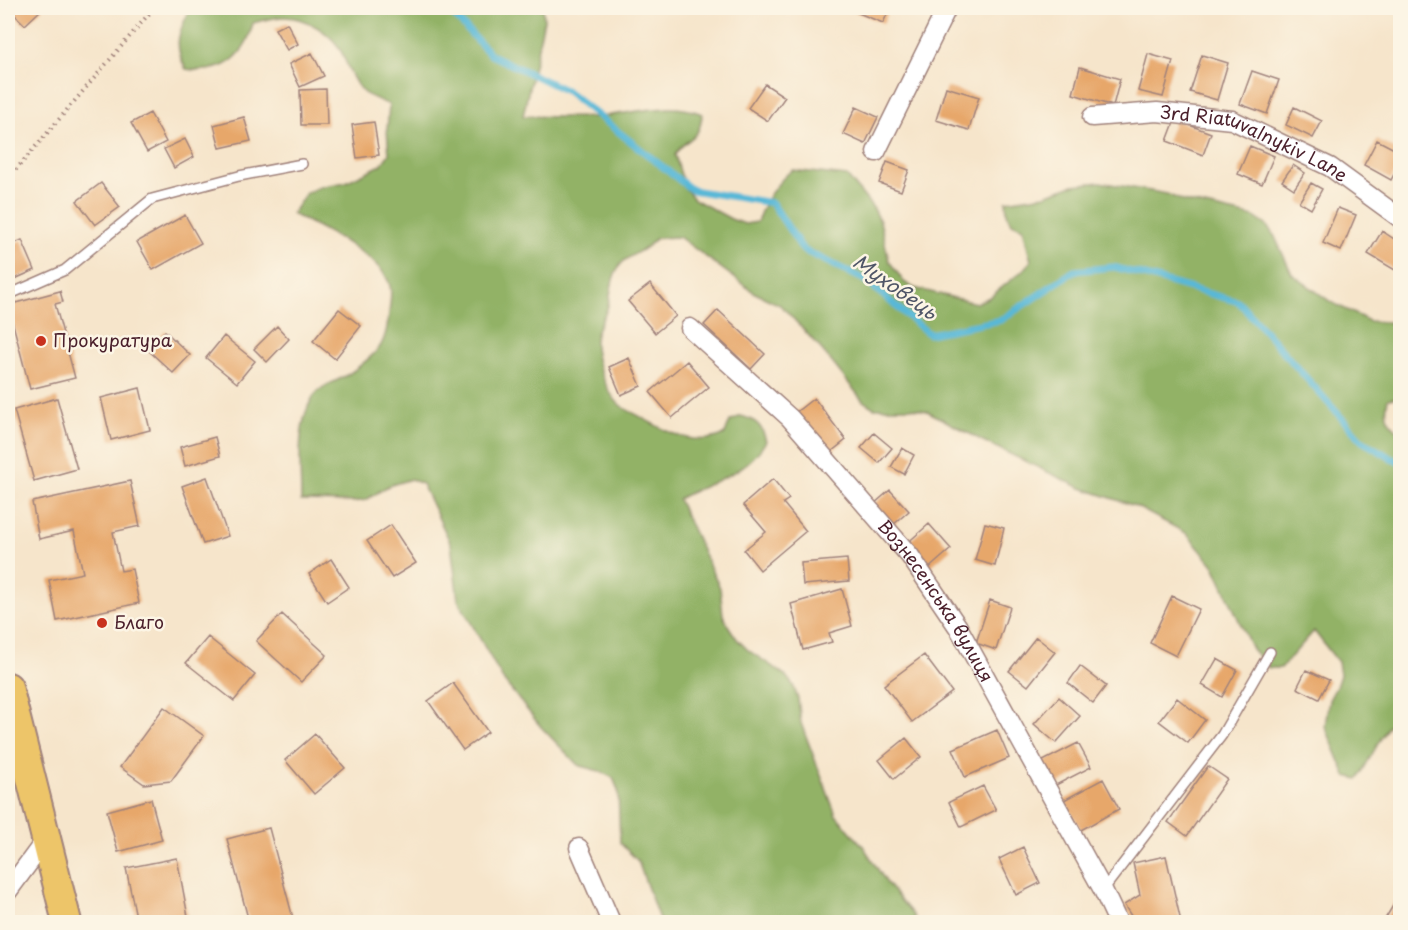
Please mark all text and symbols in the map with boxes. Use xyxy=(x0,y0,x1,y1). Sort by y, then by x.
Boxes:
street label: 3rd Riatuvalnykiv Lane xyxy=(1158,97,1354,188)
water label: Муховець xyxy=(847,246,945,327)
place label: Прокуратура xyxy=(53,326,173,353)
marker: Прокуратура xyxy=(34,334,48,348)
street label: Вознесенська вулиця xyxy=(872,513,1001,687)
place label: Благо xyxy=(114,608,164,635)
marker: Благо xyxy=(95,616,109,630)

